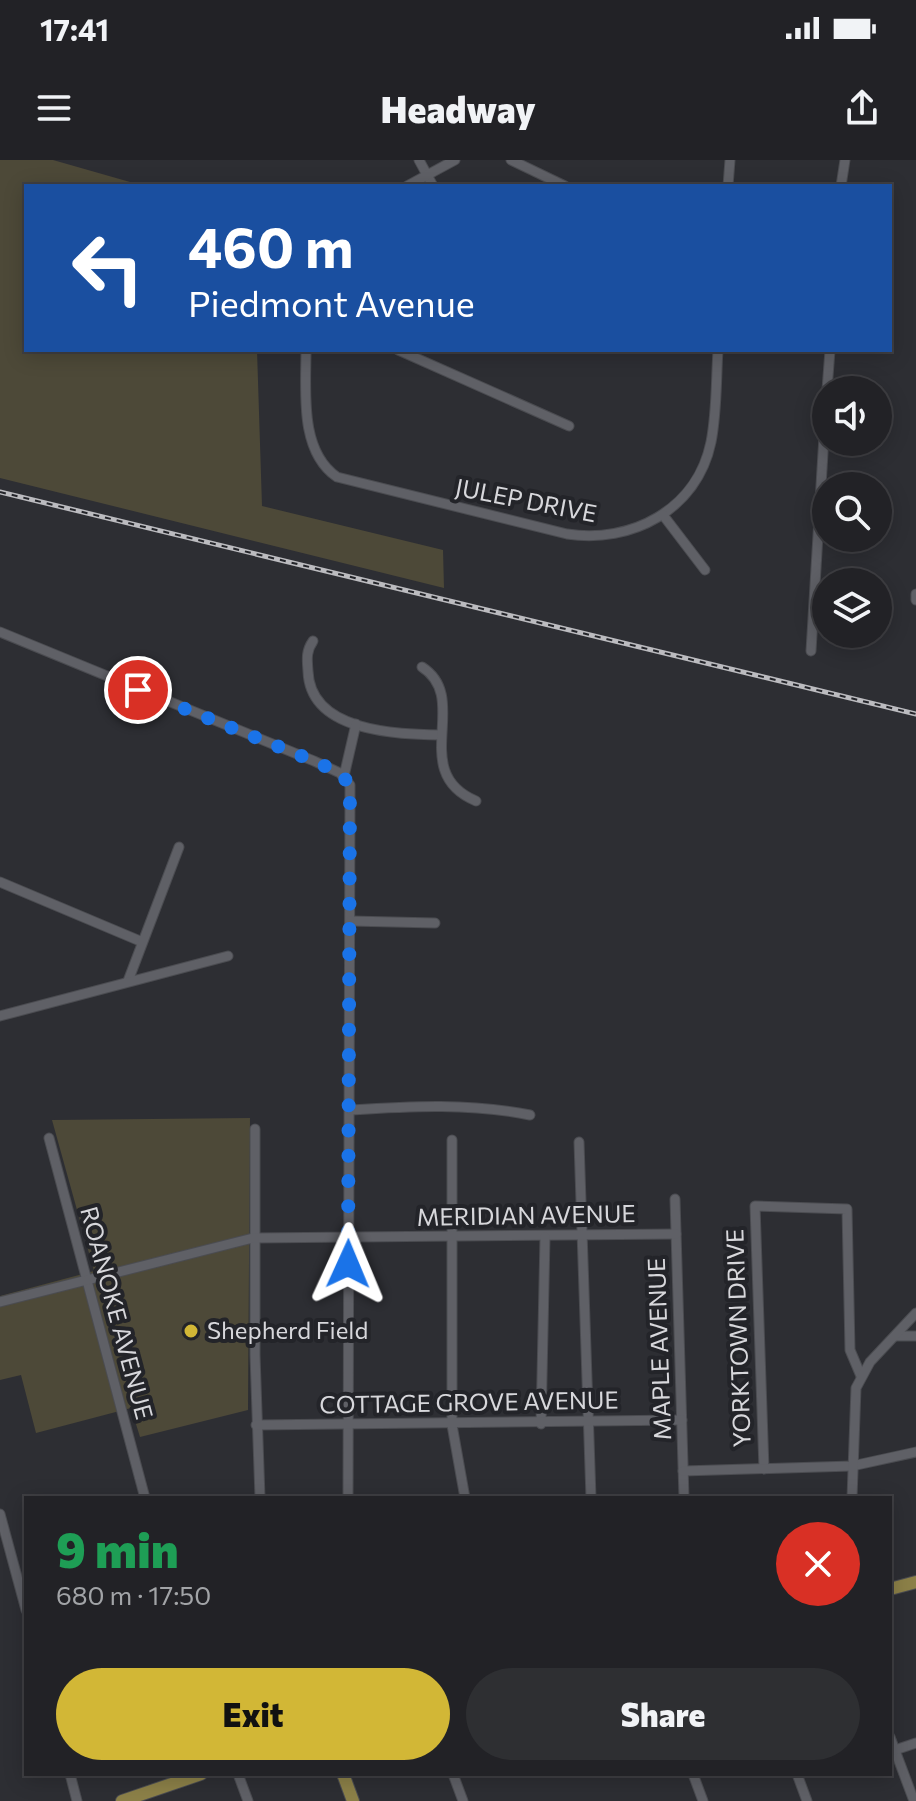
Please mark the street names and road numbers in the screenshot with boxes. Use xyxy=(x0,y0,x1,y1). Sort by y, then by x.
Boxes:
street label: JULEP DRIVE xyxy=(453,472,599,527)
street label: MERIDIAN AVENUE xyxy=(416,1198,636,1231)
street label: ROANOKE AVENUE xyxy=(75,1203,160,1422)
street label: YORKTOWN DRIVE xyxy=(719,1228,756,1448)
street label: MAPLE AVENUE xyxy=(641,1257,676,1441)
street label: COTTAGE GROVE AVENUE xyxy=(319,1384,619,1419)

